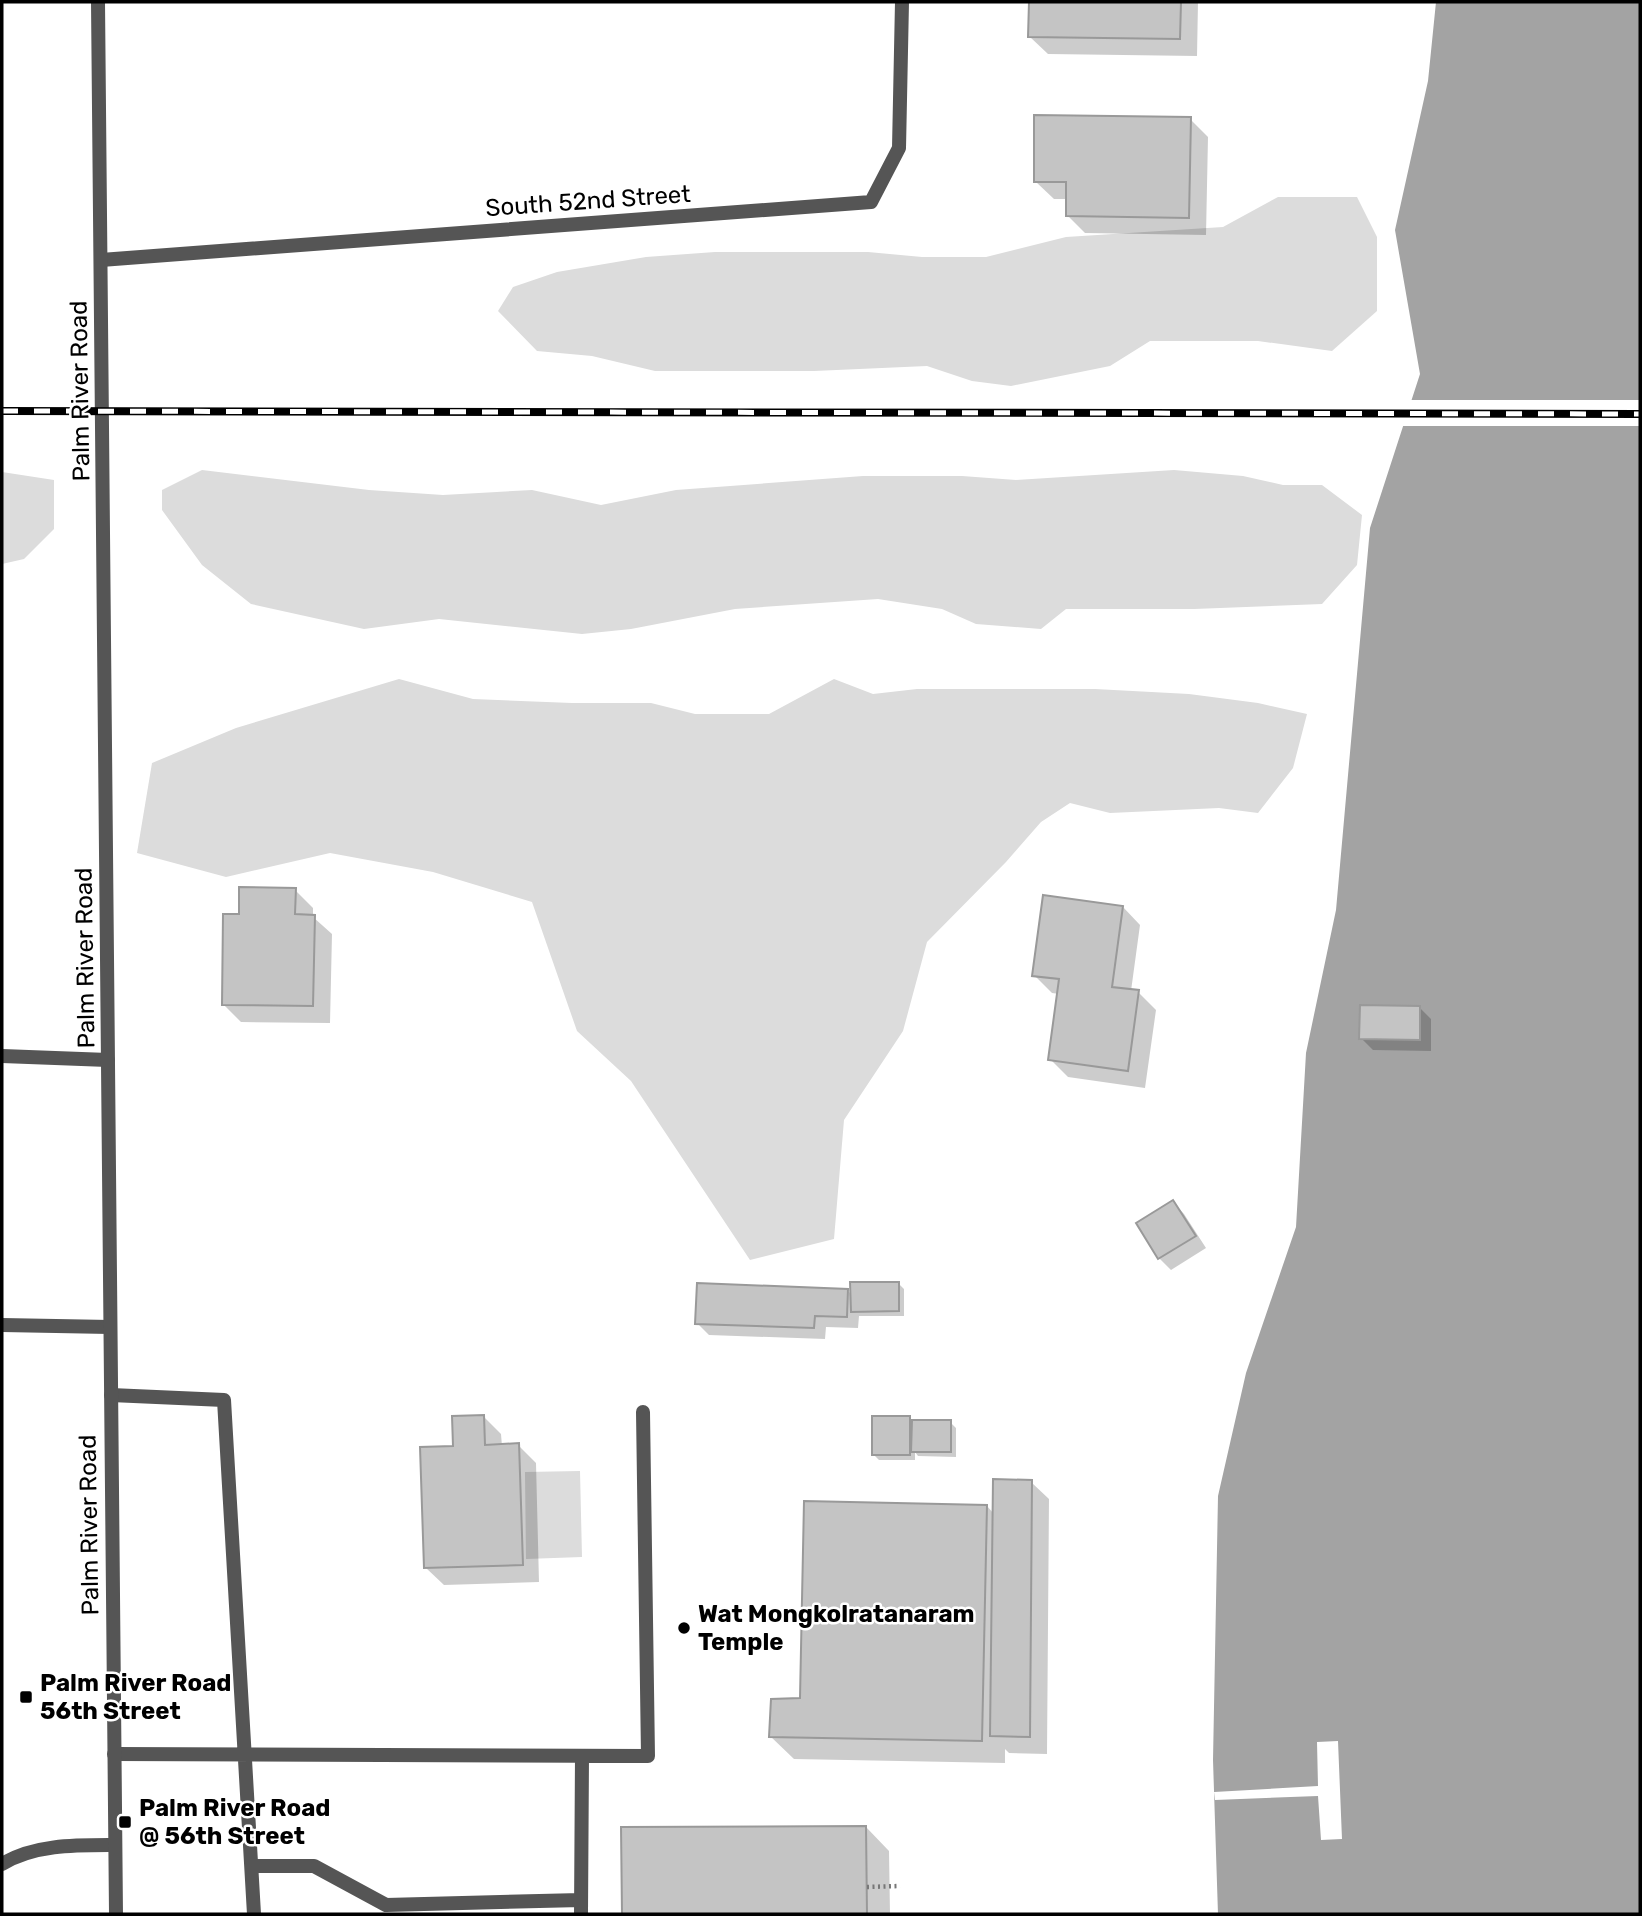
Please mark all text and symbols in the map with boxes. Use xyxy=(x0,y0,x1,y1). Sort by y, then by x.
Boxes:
street label: South 52nd Street xyxy=(485,180,691,222)
street label: Palm River Road xyxy=(64,300,96,482)
street label: Palm River Road xyxy=(69,867,101,1049)
street label: Palm River Road xyxy=(73,1434,105,1616)
place label: Wat Mongkolratanaram Temple xyxy=(698,1600,975,1656)
marker: Wat Mongkolratanaram Temple xyxy=(676,1620,692,1636)
place label: Palm River Road 56th Street xyxy=(40,1669,232,1725)
marker: Palm River Road 56th Street xyxy=(18,1689,34,1705)
place label: Palm River Road @ 56th Street xyxy=(139,1794,331,1850)
marker: Palm River Road @ 56th Street xyxy=(117,1814,133,1830)

